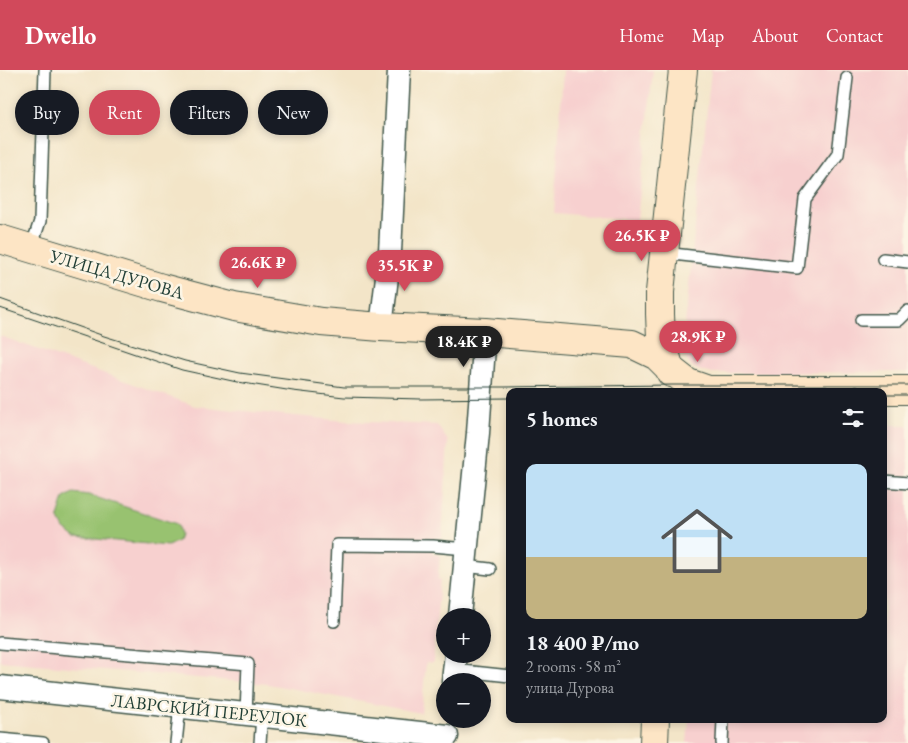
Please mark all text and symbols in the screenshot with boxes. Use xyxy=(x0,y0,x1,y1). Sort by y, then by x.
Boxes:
text: Dwello xyxy=(25,20,96,51)
text: Home xyxy=(619,24,664,47)
text: Map xyxy=(692,24,724,47)
text: About xyxy=(752,24,798,47)
text: Contact xyxy=(826,24,883,47)
chip: Buy xyxy=(15,90,79,135)
chip: Rent xyxy=(89,90,160,135)
chip: Filters xyxy=(170,90,248,135)
chip: New xyxy=(258,90,328,135)
pin: 26.5K ₽ xyxy=(596,220,688,262)
text: 26.5K ₽ xyxy=(614,225,670,246)
street label: УЛИЦА ДУРОВА xyxy=(46,244,187,304)
pin: 26.6K ₽ xyxy=(212,246,304,289)
pin: 35.5K ₽ xyxy=(359,250,451,292)
text: 26.6K ₽ xyxy=(230,252,286,273)
text: 35.5K ₽ xyxy=(377,255,433,276)
pin: 28.9K ₽ xyxy=(652,320,744,363)
pin: 18.4K ₽ xyxy=(418,326,510,368)
text: 28.9K ₽ xyxy=(670,326,726,347)
text: 18.4K ₽ xyxy=(436,331,492,352)
icon: filters xyxy=(839,404,867,432)
text: 5 homes xyxy=(526,405,598,432)
icon: home xyxy=(652,496,742,586)
map controls xyxy=(436,608,491,728)
button: + xyxy=(436,608,491,663)
text: 18 400 ₽/mo xyxy=(526,629,639,656)
text: 2 rooms · 58 m² xyxy=(526,656,621,677)
button: − xyxy=(436,673,491,728)
text: улица Дурова xyxy=(526,677,614,698)
street label: ЛАВРСКИЙ ПЕРЕУЛОК xyxy=(110,688,308,732)

